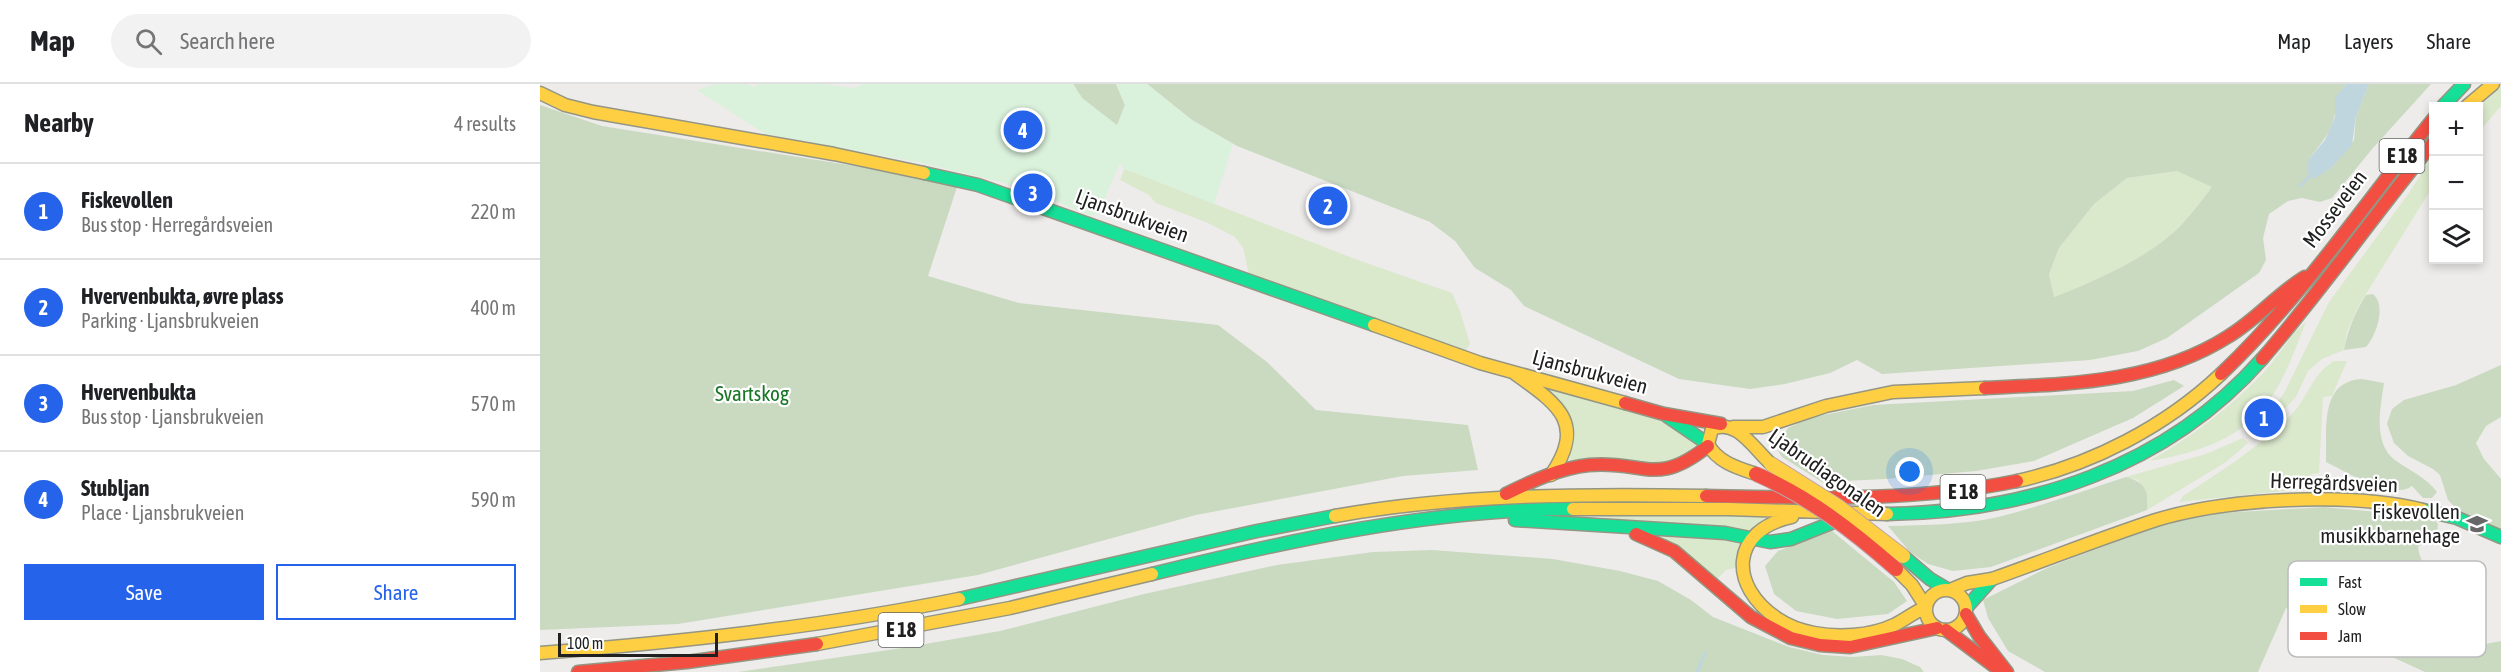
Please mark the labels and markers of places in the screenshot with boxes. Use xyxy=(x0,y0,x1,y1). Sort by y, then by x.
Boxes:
pin: 4 xyxy=(1004,108,1042,152)
pin: 3 xyxy=(1014,170,1052,216)
pin: 2 xyxy=(1308,184,1348,228)
pin: 1 xyxy=(2244,396,2284,440)
place label: Fiskevollen musikkbarnehage xyxy=(2320,499,2460,547)
school or university icon: Fiskevollen musikkbarnehage xyxy=(2465,512,2489,536)

